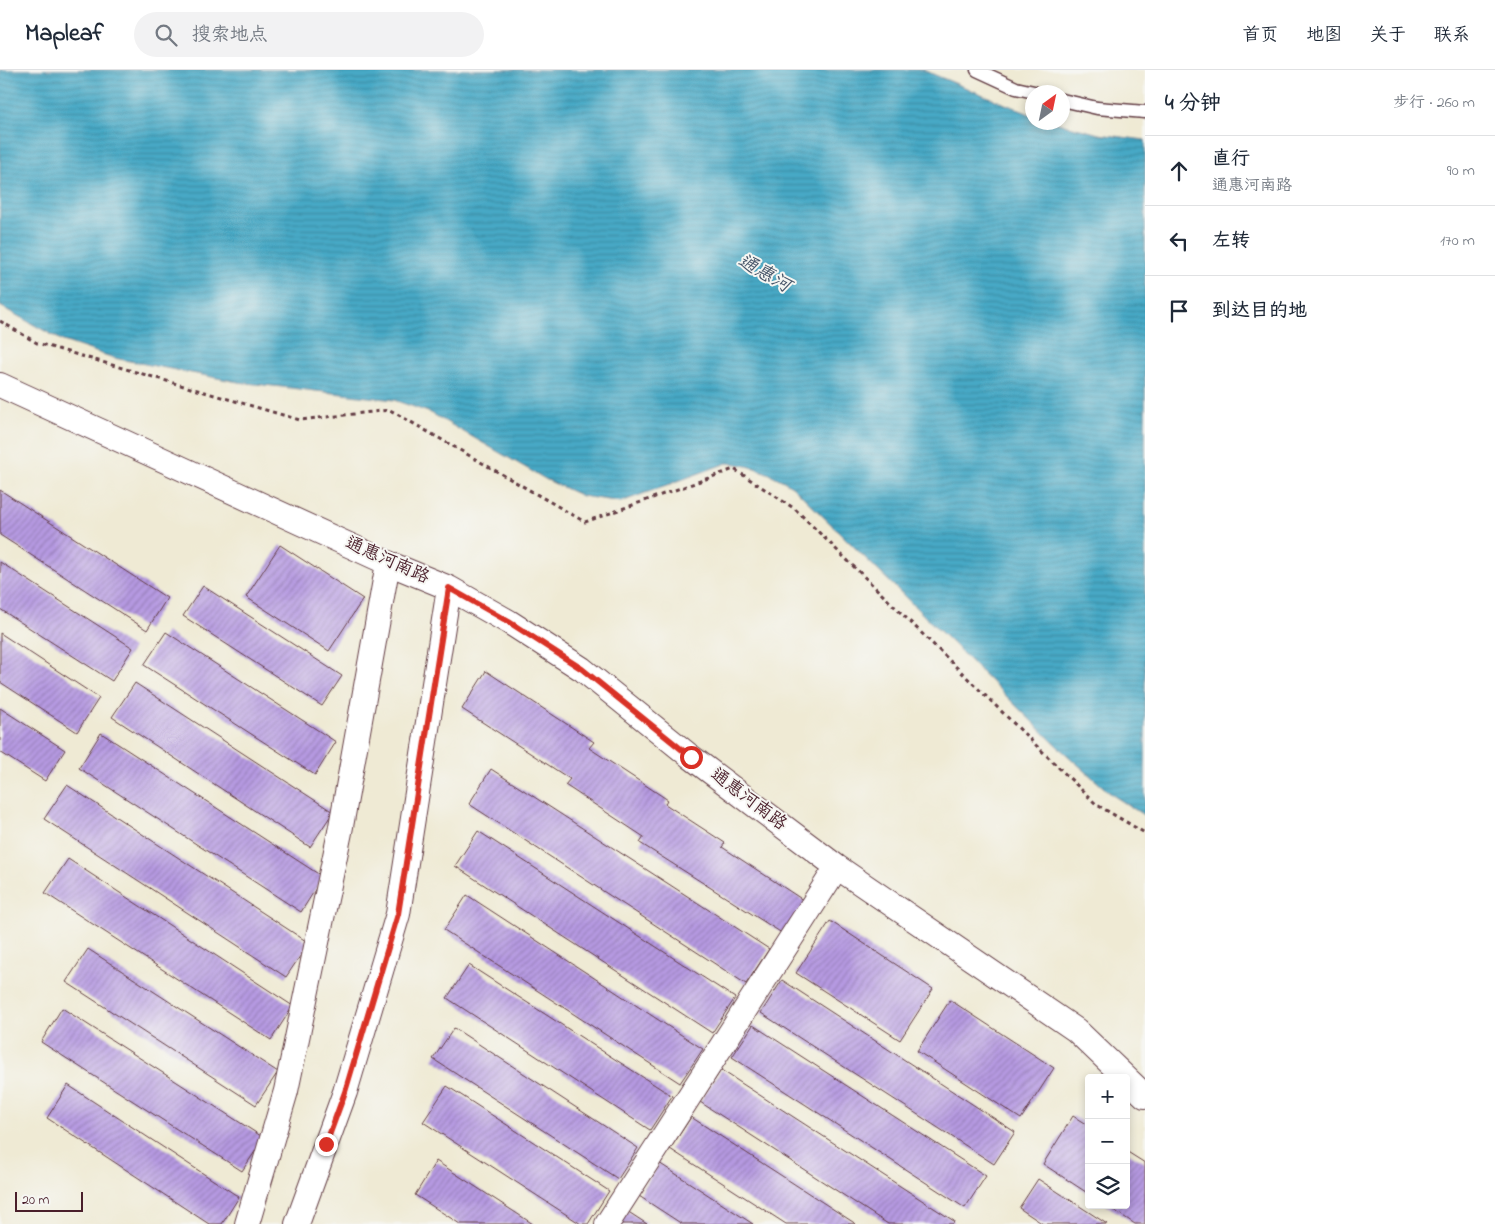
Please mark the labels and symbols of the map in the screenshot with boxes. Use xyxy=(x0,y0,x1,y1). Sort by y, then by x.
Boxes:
north arrow xyxy=(1025,85,1070,130)
water label: 通惠河 xyxy=(733,248,798,301)
street label: 通惠河南路 xyxy=(341,531,433,591)
route start xyxy=(680,746,703,769)
street label: 通惠河南路 xyxy=(704,763,792,837)
route end xyxy=(315,1133,338,1156)
scale bar xyxy=(15,1189,82,1212)

